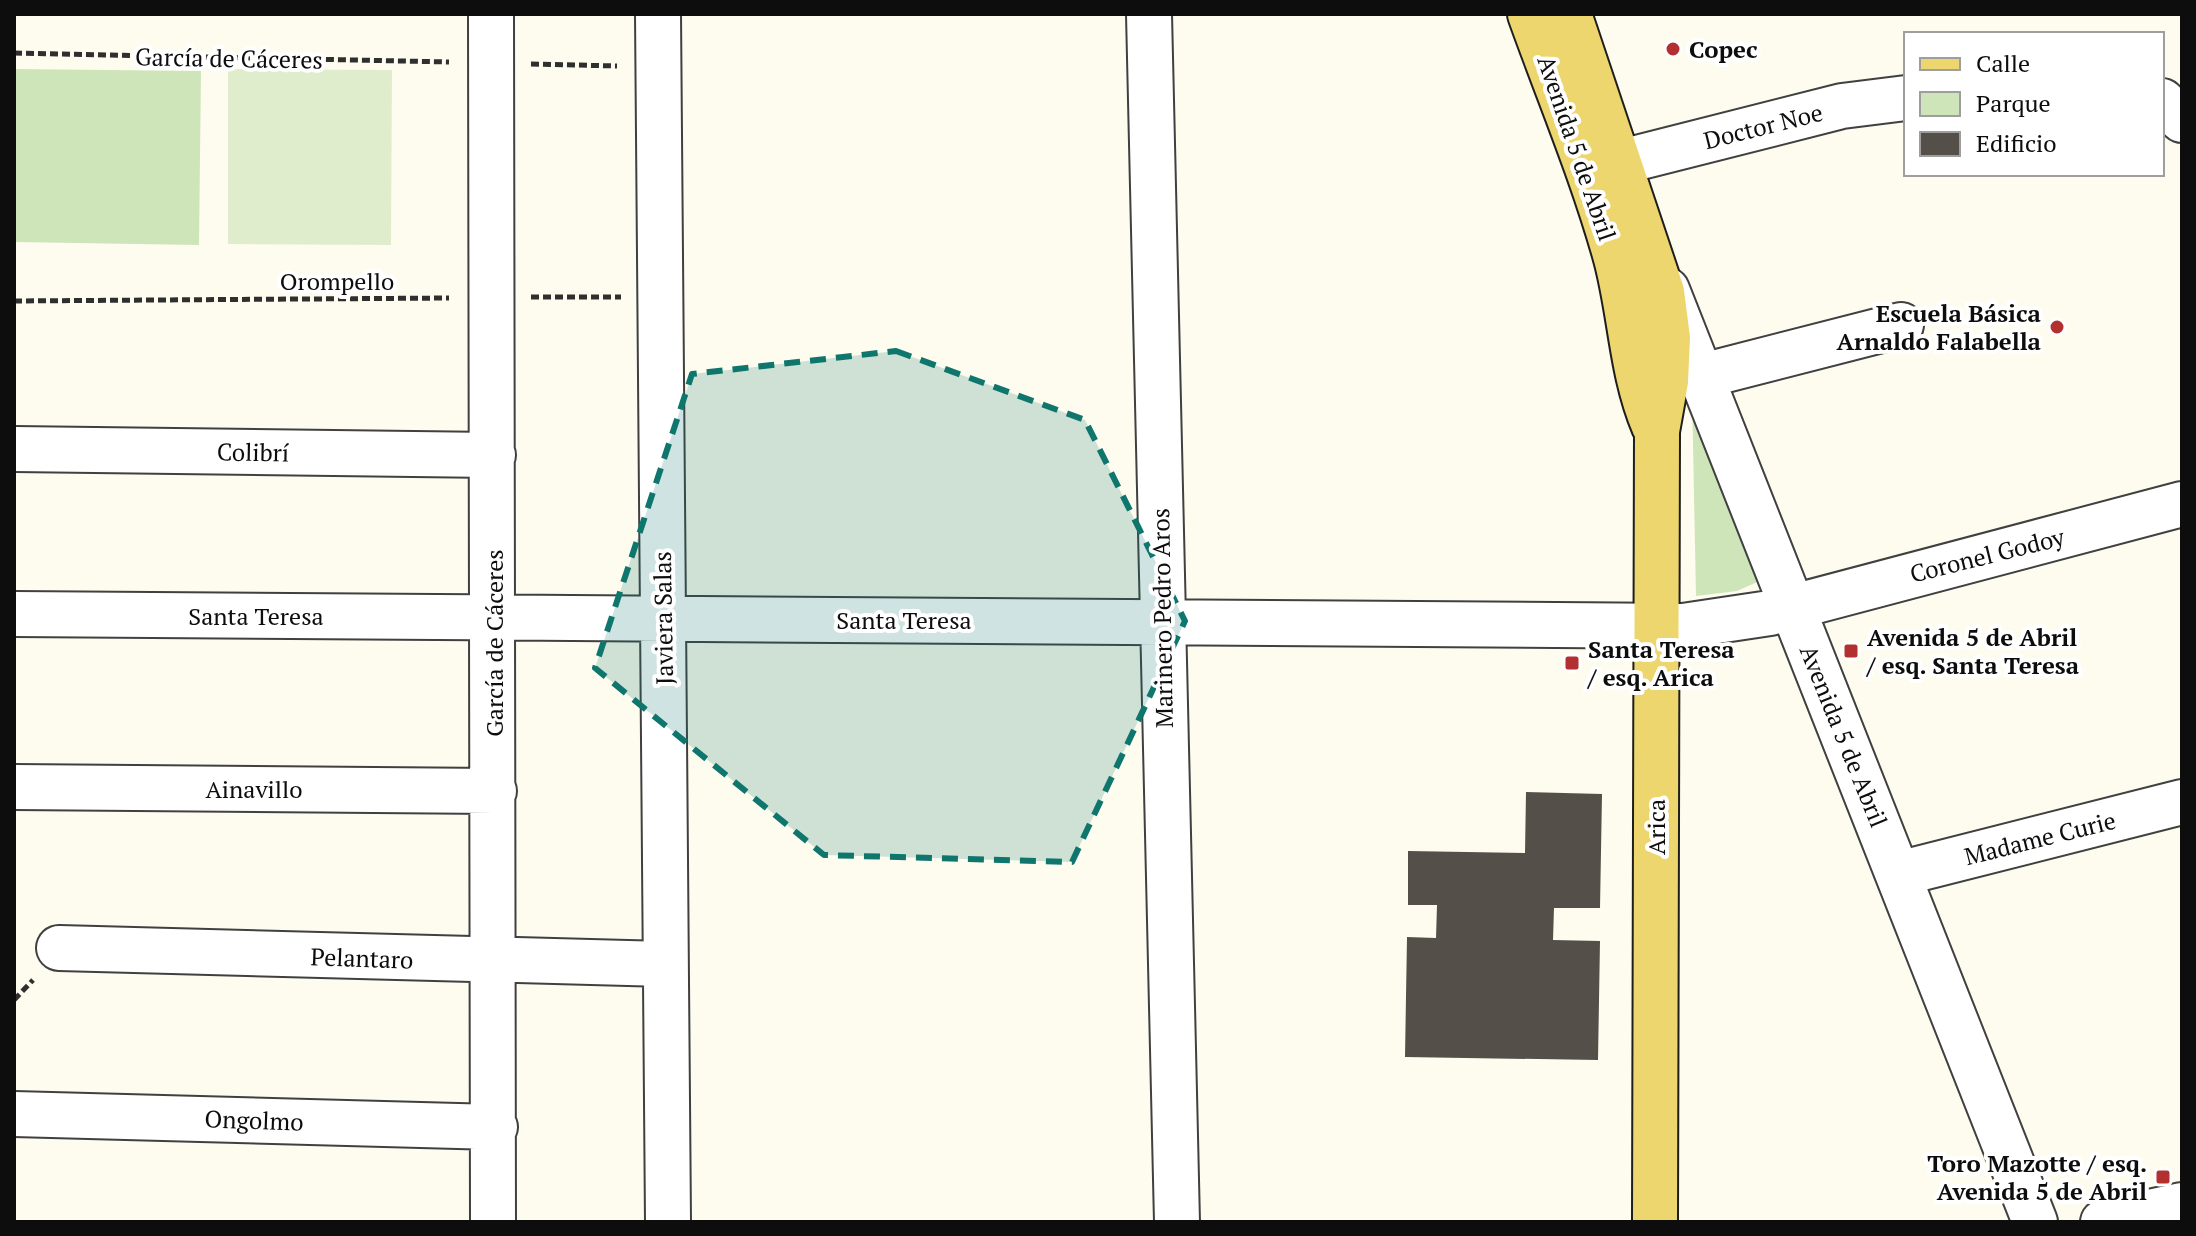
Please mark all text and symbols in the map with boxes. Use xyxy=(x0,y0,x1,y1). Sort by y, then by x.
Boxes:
legend xyxy=(1904,32,2164,176)
place label: Copec xyxy=(1689,33,1758,65)
street label: García de Cáceres xyxy=(135,40,323,76)
marker: Copec xyxy=(1664,40,1682,58)
text: Calle xyxy=(1976,47,2030,79)
street label: Avenida 5 de Abril xyxy=(1530,51,1624,245)
text: Parque xyxy=(1976,87,2051,119)
street label: Doctor Noe xyxy=(1700,96,1826,156)
text: Edificio xyxy=(1976,127,2057,159)
street label: Orompello xyxy=(280,265,394,297)
place label: Escuela Básica Arnaldo Falabella xyxy=(1836,297,2042,357)
marker: Escuela Básica Arnaldo Falabella xyxy=(2048,318,2066,336)
street label: Colibrí xyxy=(217,435,289,469)
street label: Marinero Pedro Aros xyxy=(1144,508,1180,728)
street label: Coronel Godoy xyxy=(1906,520,2068,590)
street label: García de Cáceres xyxy=(478,549,510,737)
street label: Javiera Salas xyxy=(646,551,680,685)
street label: Santa Teresa xyxy=(188,600,324,632)
street label: Santa Teresa xyxy=(836,604,972,636)
place label: Avenida 5 de Abril / esq. Santa Teresa xyxy=(1865,621,2080,681)
place label: Santa Teresa / esq. Arica xyxy=(1586,633,1735,693)
street label: Avenida 5 de Abril xyxy=(1793,640,1895,832)
marker: Avenida 5 de Abril / esq. Santa Teresa xyxy=(1842,642,1860,660)
marker: Santa Teresa / esq. Arica xyxy=(1563,654,1581,672)
street label: Ainavillo xyxy=(205,773,303,805)
street label: Arica xyxy=(1640,799,1672,855)
street label: Madame Curie xyxy=(1961,804,2119,872)
street label: Pelantaro xyxy=(310,940,414,976)
street label: Ongolmo xyxy=(204,1102,304,1138)
place label: Toro Mazotte / esq. Avenida 5 de Abril xyxy=(1927,1147,2147,1207)
marker: Toro Mazotte / esq. Avenida 5 de Abril xyxy=(2154,1168,2172,1186)

